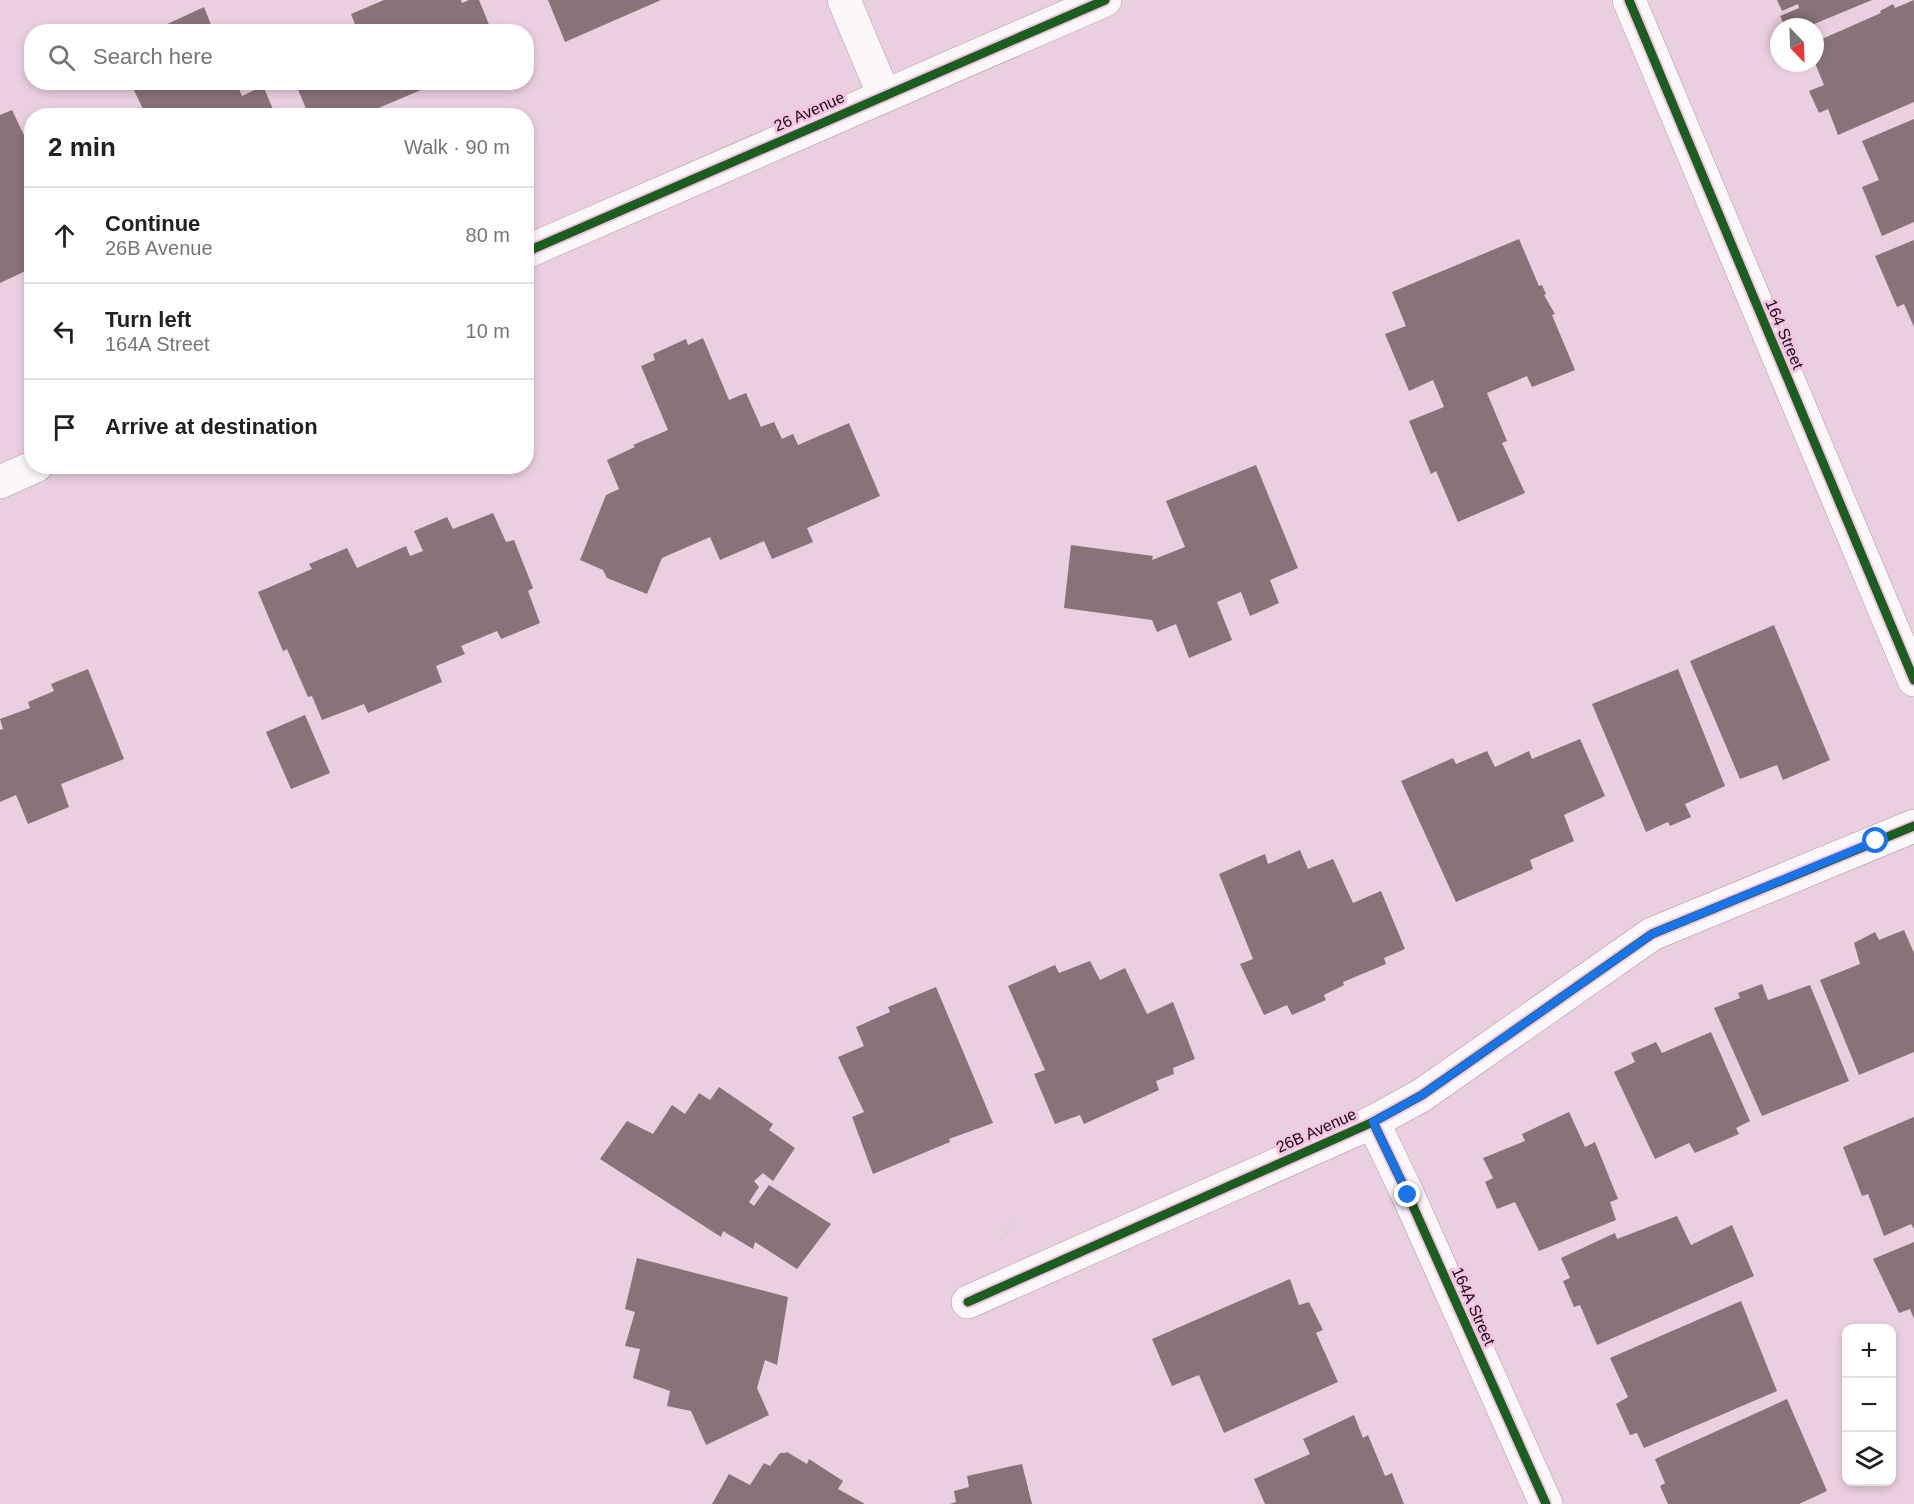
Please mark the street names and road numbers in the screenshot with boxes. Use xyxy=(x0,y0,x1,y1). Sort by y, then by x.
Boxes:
street label: 26 Avenue xyxy=(771,88,847,135)
street label: 164 Street xyxy=(1762,297,1807,372)
street label: 26B Avenue xyxy=(1273,1105,1359,1156)
street label: 164A Street xyxy=(1449,1265,1499,1348)

